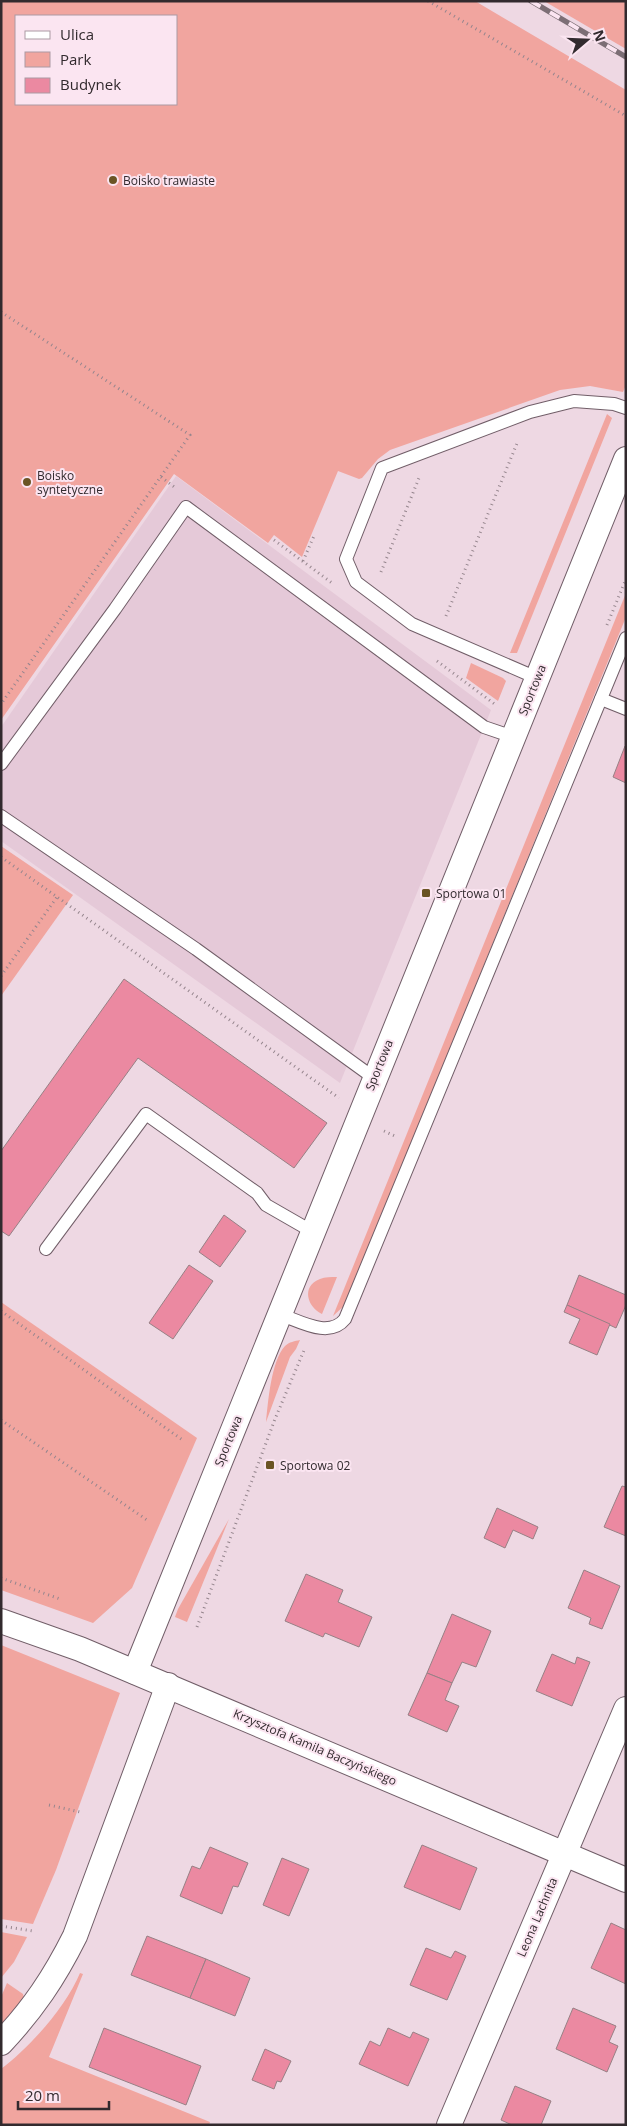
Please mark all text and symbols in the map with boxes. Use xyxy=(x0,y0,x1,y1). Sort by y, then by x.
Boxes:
legend xyxy=(15,15,178,105)
north arrow xyxy=(562,15,612,65)
text: Ulica xyxy=(60,24,94,44)
text: N xyxy=(589,27,611,44)
text: Park xyxy=(60,49,91,69)
text: Budynek xyxy=(60,74,121,94)
place label: Boisko trawiaste xyxy=(123,172,215,189)
marker: Boisko trawiaste xyxy=(107,174,119,186)
place label: Boisko syntetyczne xyxy=(37,467,103,498)
marker: Boisko syntetyczne xyxy=(21,476,33,488)
street label: Sportowa xyxy=(514,662,550,718)
place label: Sportowa 01 xyxy=(436,885,506,902)
marker: Sportowa 01 xyxy=(420,887,432,899)
street label: Sportowa xyxy=(361,1037,397,1093)
street label: Sportowa xyxy=(210,1413,246,1469)
place label: Sportowa 02 xyxy=(280,1457,350,1474)
marker: Sportowa 02 xyxy=(264,1459,276,1471)
street label: Krzysztofa Kamila Baczyńskiego xyxy=(231,1705,399,1789)
street label: Leona Lachnita xyxy=(513,1875,561,1959)
scale bar xyxy=(18,2078,109,2110)
text: 20 m xyxy=(25,2085,60,2105)

